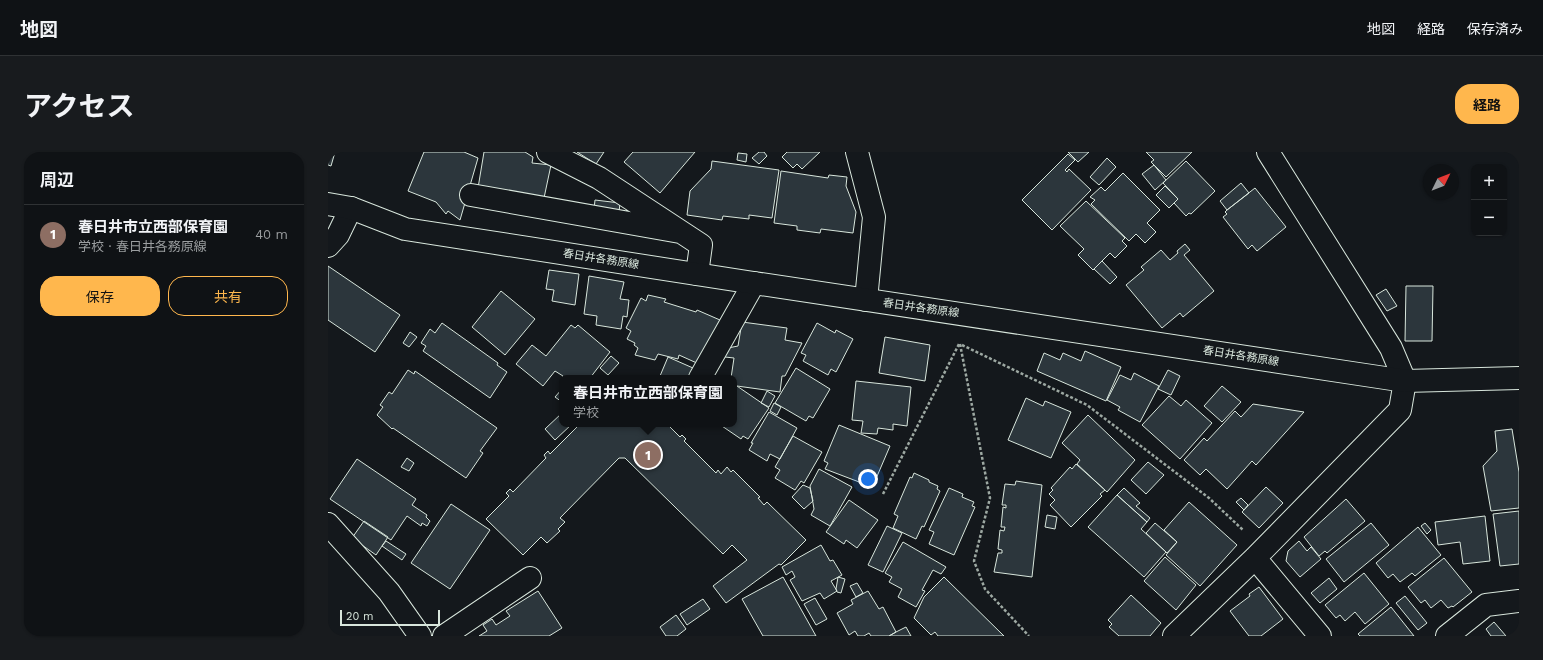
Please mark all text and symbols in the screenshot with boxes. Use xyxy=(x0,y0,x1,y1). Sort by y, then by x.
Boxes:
text: 地図 xyxy=(20,18,58,41)
text: 地図 xyxy=(1367,21,1395,37)
text: 経路 xyxy=(1417,21,1445,37)
text: 保存済み xyxy=(1467,21,1523,37)
button: 経路 xyxy=(1455,84,1519,124)
text: アクセス xyxy=(24,90,135,123)
north arrow xyxy=(1423,164,1459,200)
map controls xyxy=(1471,164,1507,236)
button: + xyxy=(1471,164,1507,200)
text: 周辺 xyxy=(40,170,74,190)
button: − xyxy=(1471,200,1507,236)
text: 春日井市立西部保育園 xyxy=(78,218,228,236)
text: 1 xyxy=(50,227,56,242)
text: 40 m xyxy=(255,227,288,242)
text: 学校 · 春日井各務原線 xyxy=(78,239,207,254)
street label: 春日井各務原線 xyxy=(562,247,640,271)
button: 保存 xyxy=(40,276,160,316)
button: 共有 xyxy=(168,276,288,316)
street label: 春日井各務原線 xyxy=(882,296,960,320)
street label: 春日井各務原線 xyxy=(1202,344,1280,368)
popup xyxy=(559,375,737,427)
text: 春日井市立西部保育園 xyxy=(573,384,723,402)
text: 学校 xyxy=(573,405,599,420)
pin: 1 xyxy=(635,440,661,470)
your location xyxy=(858,469,878,489)
scale bar xyxy=(340,608,440,627)
text: 20 m xyxy=(346,610,374,623)

